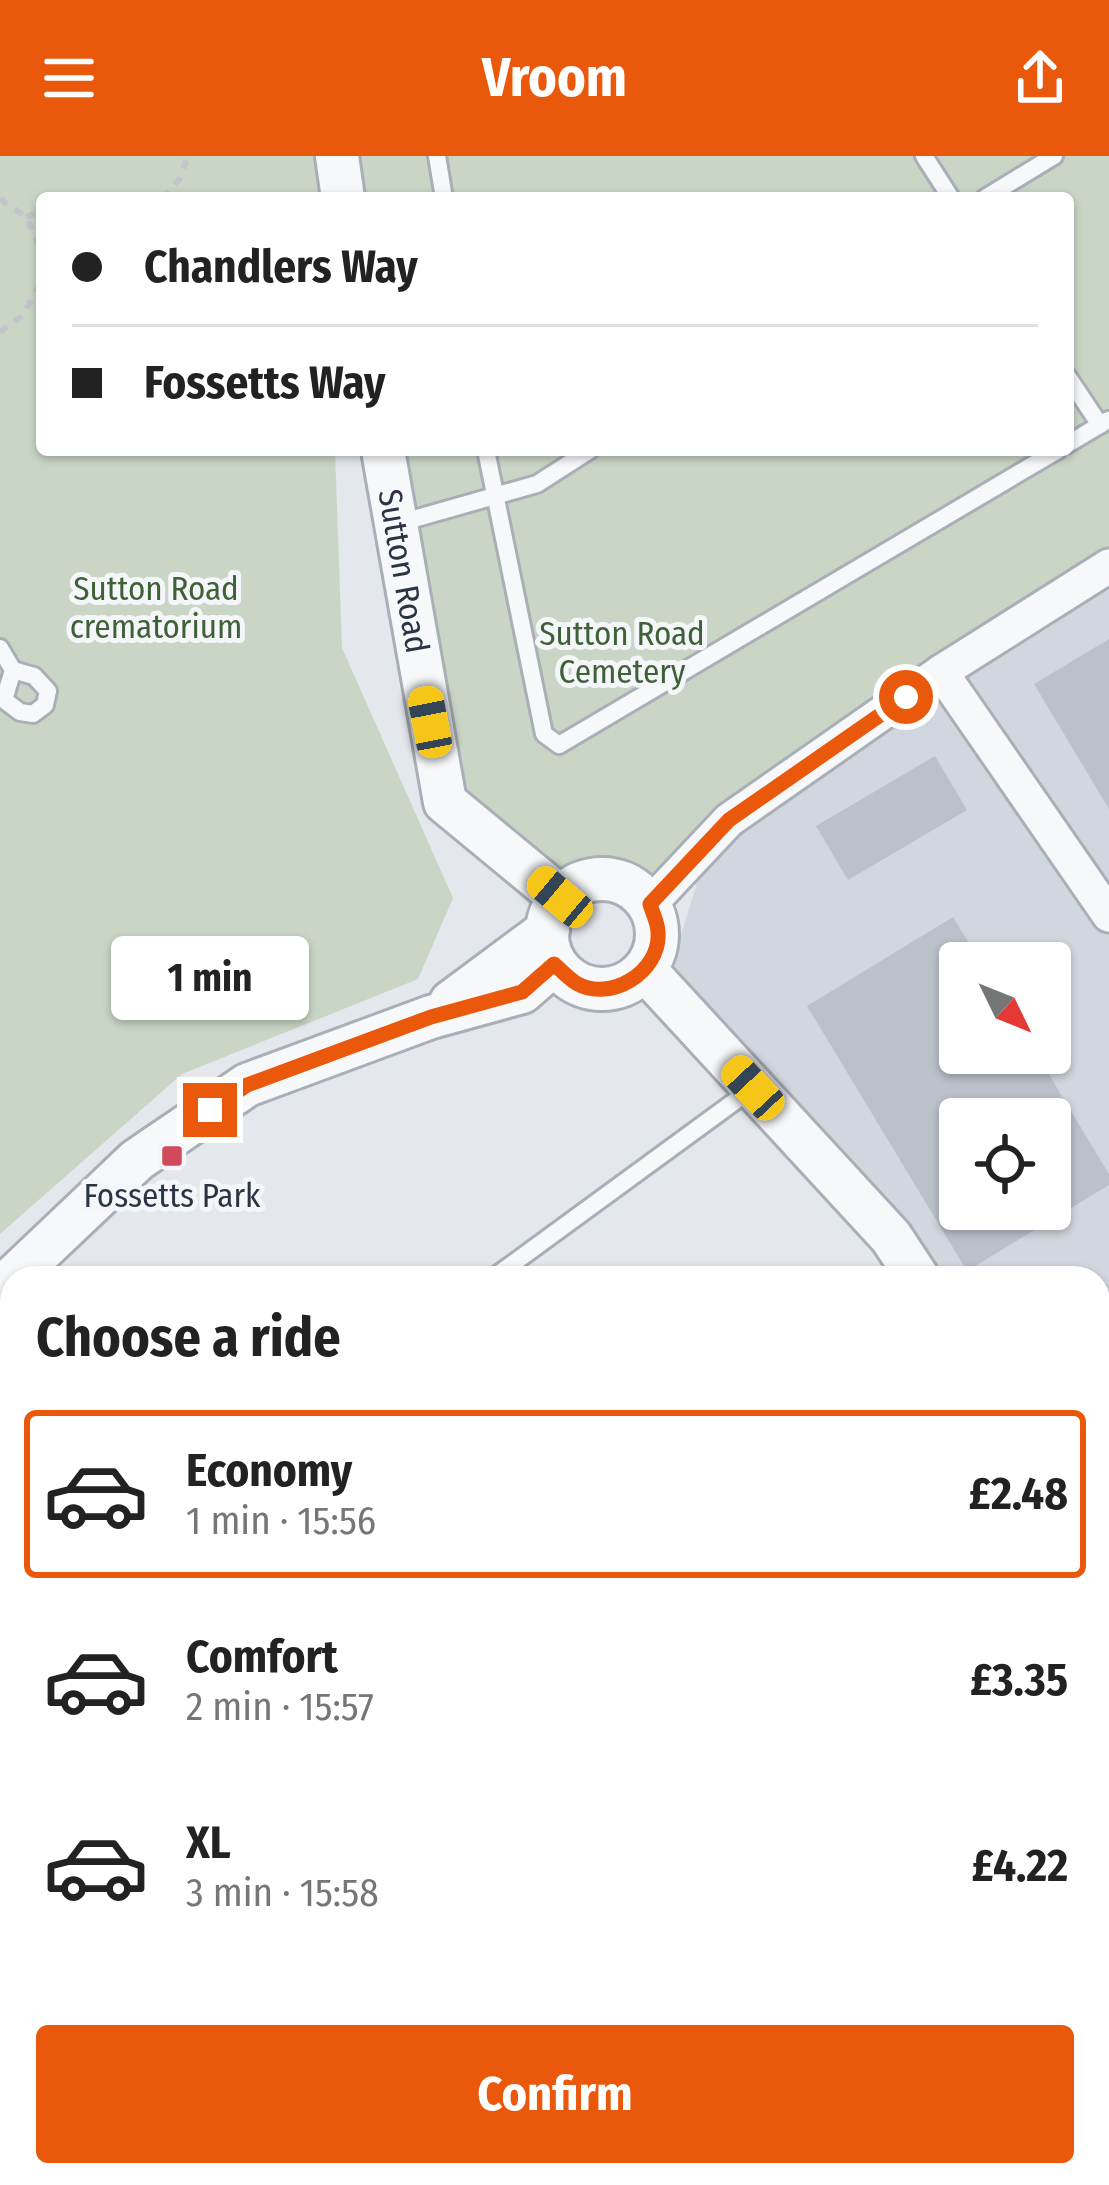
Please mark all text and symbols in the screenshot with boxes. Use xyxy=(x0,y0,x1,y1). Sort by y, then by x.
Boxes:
icon: menu xyxy=(36,45,102,111)
icon: share xyxy=(1007,45,1073,111)
text: Vroom xyxy=(482,46,627,110)
text: Chandlers Way xyxy=(144,240,418,294)
text: Fossetts Way xyxy=(144,356,385,410)
street label: Sutton Road xyxy=(369,486,437,656)
park label: Sutton Road crematorium xyxy=(70,569,242,647)
park label: Sutton Road Cemetery xyxy=(539,614,705,692)
route start xyxy=(879,670,933,724)
car xyxy=(405,683,455,761)
car xyxy=(521,860,599,934)
callout: 1 min xyxy=(111,936,309,1020)
north arrow xyxy=(939,942,1071,1074)
map controls xyxy=(939,942,1071,1230)
text: 1 min xyxy=(168,955,252,1001)
car xyxy=(715,1049,791,1127)
route end xyxy=(183,1083,237,1137)
button: locate xyxy=(939,1098,1071,1230)
marker: Fossetts Park xyxy=(159,1143,185,1169)
place label: Fossetts Park xyxy=(84,1176,261,1216)
text: Choose a ride xyxy=(36,1306,341,1370)
icon: car xyxy=(42,1440,150,1548)
text: Economy xyxy=(186,1444,352,1498)
text: £2.48 xyxy=(969,1467,1068,1521)
text: 1 min · 15:56 xyxy=(186,1498,376,1544)
icon: car xyxy=(42,1626,150,1734)
text: Comfort xyxy=(186,1630,338,1684)
text: £3.35 xyxy=(970,1653,1068,1707)
text: 2 min · 15:57 xyxy=(186,1684,374,1730)
icon: car xyxy=(42,1812,150,1920)
text: XL xyxy=(186,1816,231,1870)
text: £4.22 xyxy=(972,1839,1068,1893)
text: 3 min · 15:58 xyxy=(186,1870,379,1916)
button: Confirm xyxy=(36,2025,1074,2163)

